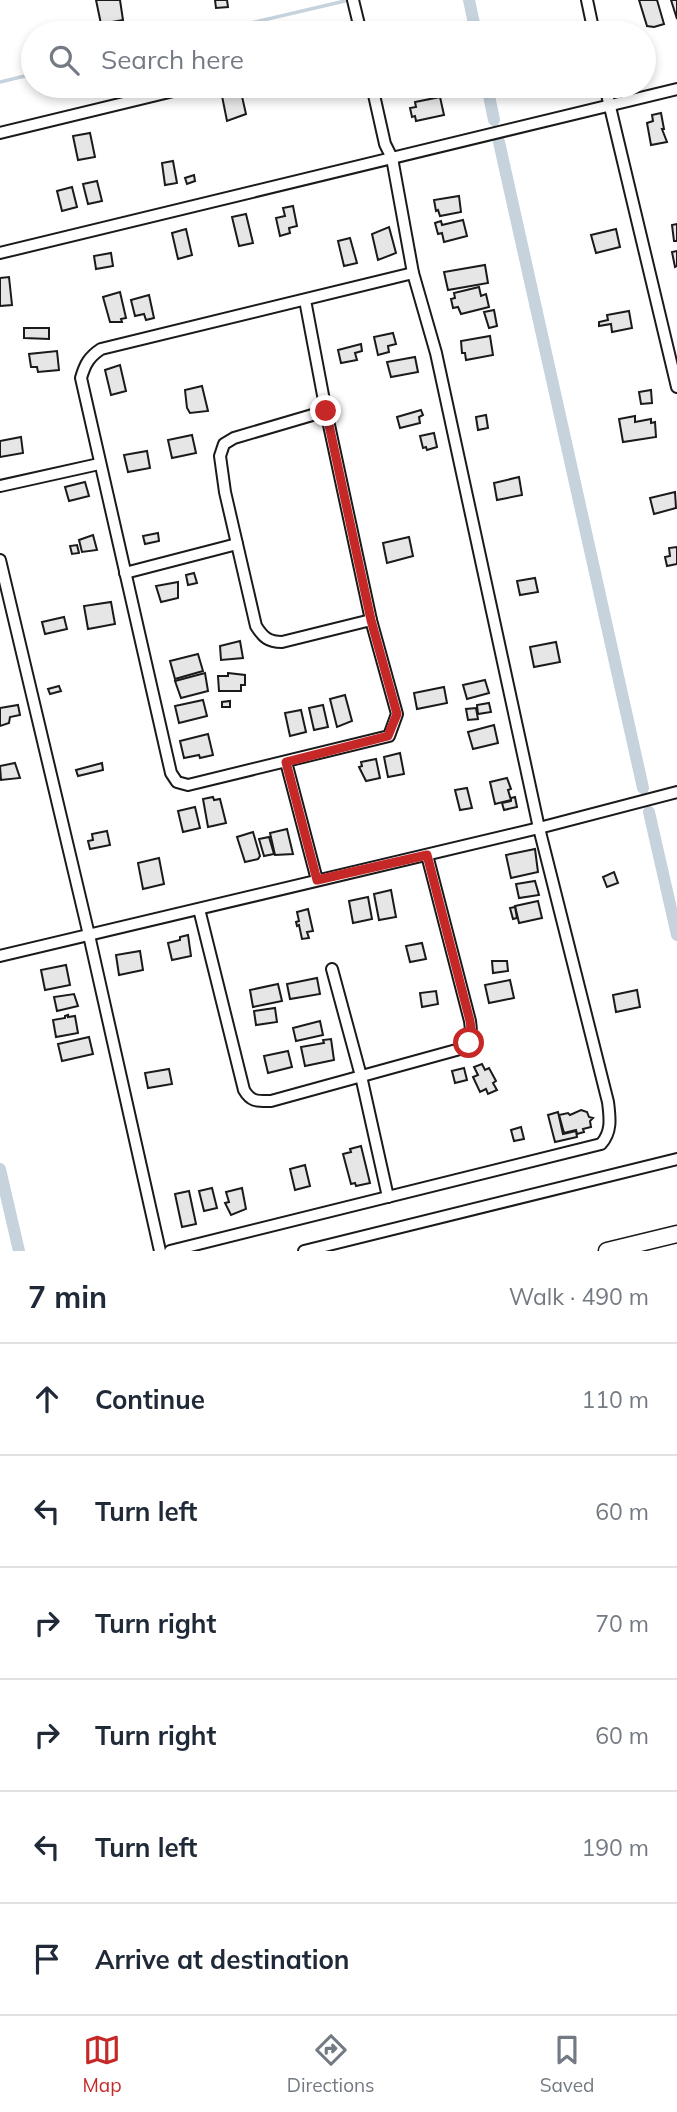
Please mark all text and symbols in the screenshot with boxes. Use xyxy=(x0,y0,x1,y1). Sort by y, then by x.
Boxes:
search box xyxy=(21,21,656,98)
icon: search xyxy=(45,41,83,79)
text: Search here xyxy=(101,43,244,76)
route end xyxy=(310,395,341,426)
route start xyxy=(453,1027,484,1058)
text: 7 min xyxy=(28,1278,107,1316)
text: Walk · 490 m xyxy=(509,1282,649,1311)
icon: ahead xyxy=(28,1380,66,1418)
text: Continue xyxy=(95,1383,205,1416)
text: 110 m xyxy=(581,1385,649,1414)
icon: left xyxy=(28,1492,66,1530)
text: Turn left xyxy=(95,1495,197,1528)
text: 60 m xyxy=(595,1497,649,1526)
icon: right xyxy=(28,1604,66,1642)
text: Turn right xyxy=(95,1607,216,1640)
text: 70 m xyxy=(595,1609,649,1638)
icon: right xyxy=(28,1716,66,1754)
text: Turn right xyxy=(95,1719,216,1752)
text: 60 m xyxy=(595,1721,649,1750)
icon: left xyxy=(28,1828,66,1866)
text: Turn left xyxy=(95,1831,197,1864)
text: 190 m xyxy=(581,1833,649,1862)
icon: arrive xyxy=(28,1940,66,1978)
text: Arrive at destination xyxy=(95,1943,350,1976)
tab: Map xyxy=(83,2031,122,2097)
tab: Directions xyxy=(287,2031,375,2097)
tab: Saved xyxy=(540,2031,594,2097)

